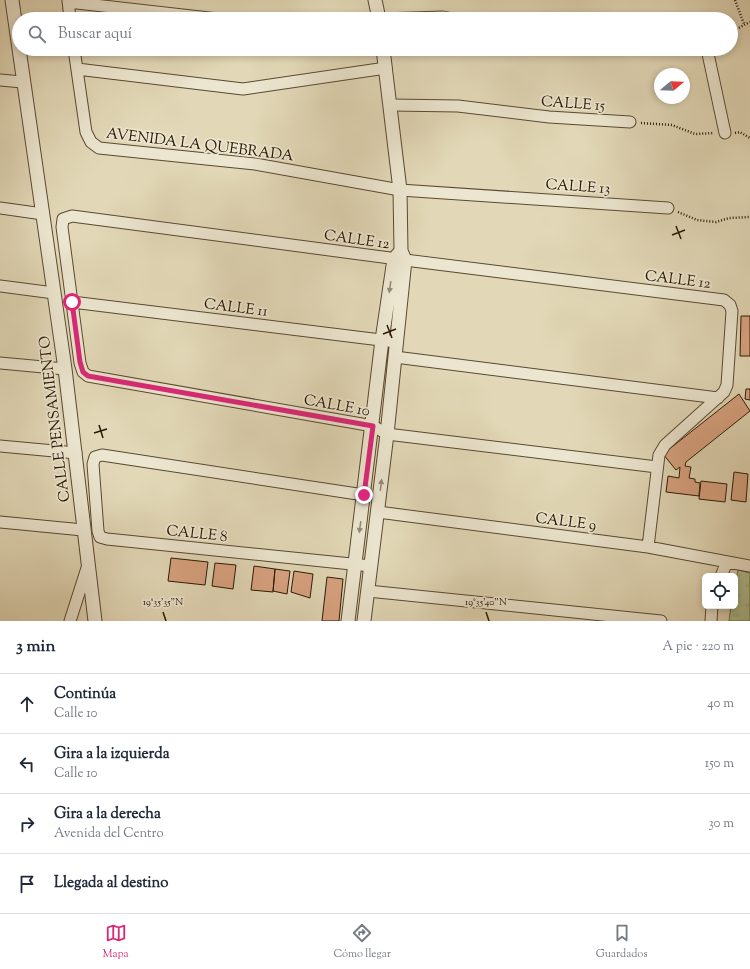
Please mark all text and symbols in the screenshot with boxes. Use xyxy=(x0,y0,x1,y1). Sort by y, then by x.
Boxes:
search box xyxy=(12,12,738,56)
icon: search xyxy=(26,23,48,45)
text: Buscar aquí xyxy=(58,24,132,45)
north arrow xyxy=(654,68,690,104)
street label: CALLE 15 xyxy=(540,92,606,117)
street label: AVENIDA LA QUEBRADA xyxy=(105,124,295,167)
street label: CALLE 13 xyxy=(545,175,611,200)
street label: CALLE 12 xyxy=(323,225,391,255)
street label: CALLE 12 xyxy=(644,266,712,295)
one-way arrow xyxy=(387,281,393,293)
route start xyxy=(63,293,81,311)
street label: CALLE 11 xyxy=(203,294,269,323)
street label: CALLE PENSAMIENTO xyxy=(35,334,76,503)
street label: CALLE 10 xyxy=(302,390,372,423)
one-way arrow xyxy=(378,479,384,491)
route end xyxy=(355,486,373,504)
street label: CALLE 9 xyxy=(534,508,598,537)
street label: CALLE 8 xyxy=(165,521,229,548)
one-way arrow xyxy=(357,521,363,533)
map controls xyxy=(702,573,738,609)
button: locate xyxy=(702,573,738,609)
text: 19°35'35"N xyxy=(143,595,183,610)
text: 19°35'40"N xyxy=(465,595,507,610)
text: 3 min xyxy=(16,635,55,659)
text: A pie · 220 m xyxy=(662,638,734,656)
text: Continúa xyxy=(54,684,116,705)
icon: ahead xyxy=(16,693,38,715)
text: 40 m xyxy=(707,695,734,713)
text: Calle 10 xyxy=(54,705,97,723)
text: Gira a la izquierda xyxy=(54,744,170,765)
icon: left xyxy=(16,753,38,775)
text: 150 m xyxy=(705,755,734,773)
text: Calle 10 xyxy=(54,765,97,783)
text: Gira a la derecha xyxy=(54,804,161,825)
icon: right xyxy=(16,813,38,835)
text: 30 m xyxy=(708,815,734,833)
text: Avenida del Centro xyxy=(54,825,164,843)
icon: arrive xyxy=(16,873,38,895)
text: Llegada al destino xyxy=(54,873,169,894)
tab: Mapa xyxy=(102,922,129,962)
tab: Cómo llegar xyxy=(333,922,391,962)
tab: Guardados xyxy=(596,922,648,962)

